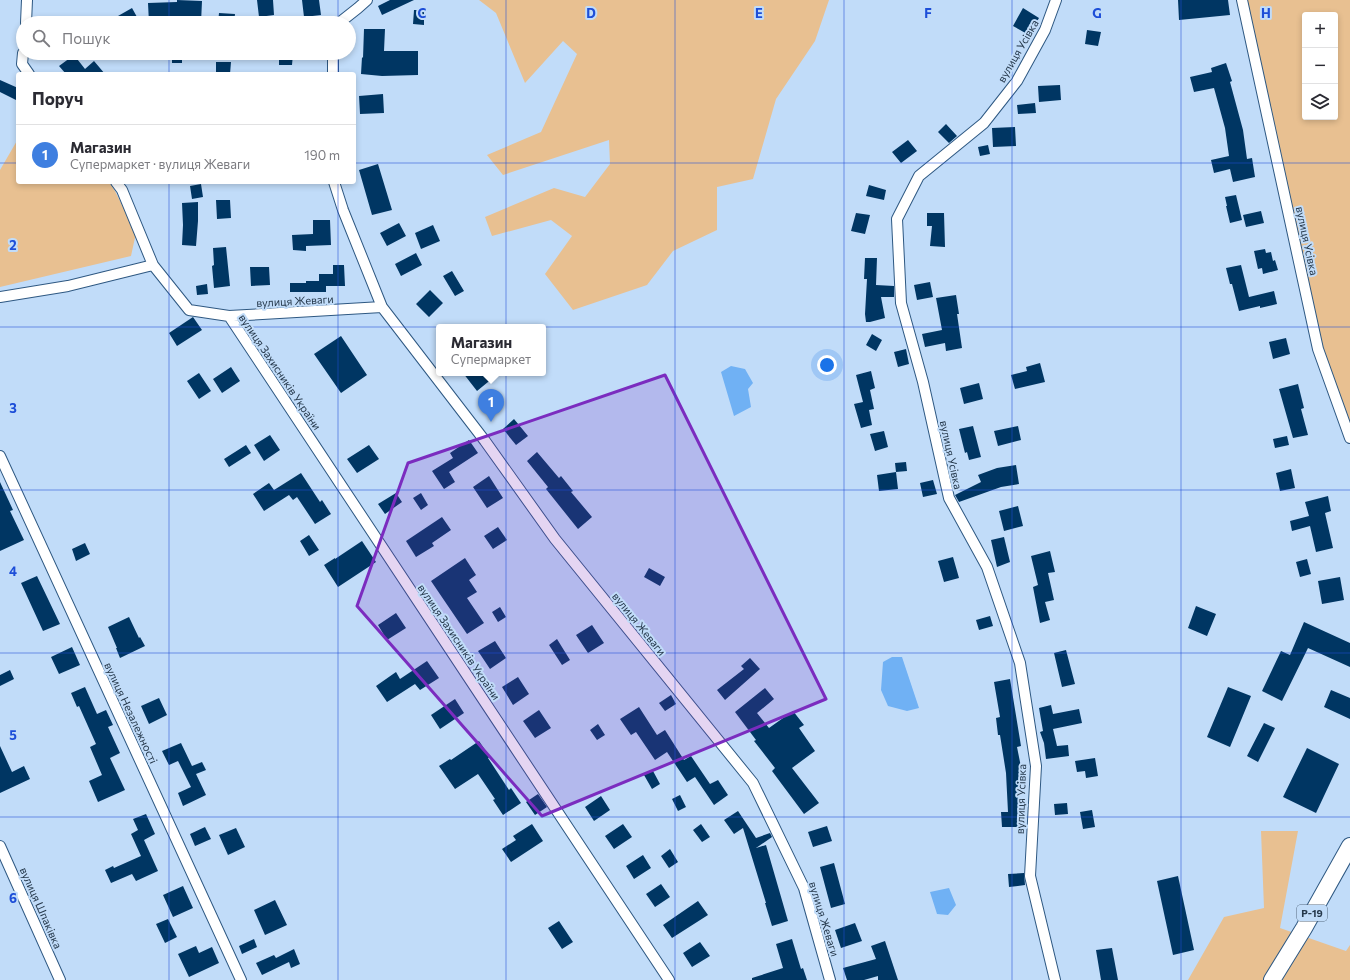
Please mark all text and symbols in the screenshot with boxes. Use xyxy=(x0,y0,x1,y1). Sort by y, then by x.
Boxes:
text: C xyxy=(418,5,427,21)
text: D xyxy=(586,5,596,21)
text: E xyxy=(755,5,763,21)
text: F xyxy=(924,5,932,21)
text: G xyxy=(1092,5,1102,21)
text: H xyxy=(1261,5,1271,21)
map controls xyxy=(1302,12,1338,120)
button: + xyxy=(1302,12,1338,48)
search box xyxy=(16,16,356,60)
street label: вулиця Усівка xyxy=(994,17,1041,84)
icon: search xyxy=(30,27,52,49)
text: Пошук xyxy=(62,29,110,47)
button: − xyxy=(1302,48,1338,84)
button: layers xyxy=(1302,84,1338,120)
text: Поруч xyxy=(32,88,83,109)
text: Магазин xyxy=(70,138,131,156)
text: 1 xyxy=(42,147,48,163)
text: 190 m xyxy=(304,147,340,163)
text: Супермаркет · вулиця Жеваги xyxy=(70,156,250,172)
street label: вулиця Усівка xyxy=(1294,205,1321,277)
text: 2 xyxy=(9,237,17,253)
street label: вулиця Жеваги xyxy=(256,292,334,309)
street label: вулиця Захисників України xyxy=(237,311,324,432)
popup xyxy=(436,324,546,376)
text: Магазин xyxy=(451,333,512,351)
text: Супермаркет xyxy=(451,351,531,367)
your location xyxy=(817,355,837,375)
pin: 1 xyxy=(478,389,504,422)
text: 3 xyxy=(9,400,17,416)
street label: вулиця Усівка xyxy=(938,419,965,491)
text: 4 xyxy=(9,563,17,579)
street label: вулиця Захисників України xyxy=(416,581,503,702)
street label: вулиця Жеваги xyxy=(610,589,669,658)
street label: вулиця Незалежності xyxy=(102,660,161,766)
text: 5 xyxy=(9,727,17,743)
street label: вулиця Усівка xyxy=(1013,764,1028,834)
street label: вулиця Шпаківка xyxy=(18,865,65,950)
street label: вулиця Жеваги xyxy=(807,880,842,958)
text: 6 xyxy=(9,890,17,906)
road number: Р-19 xyxy=(1297,905,1327,921)

